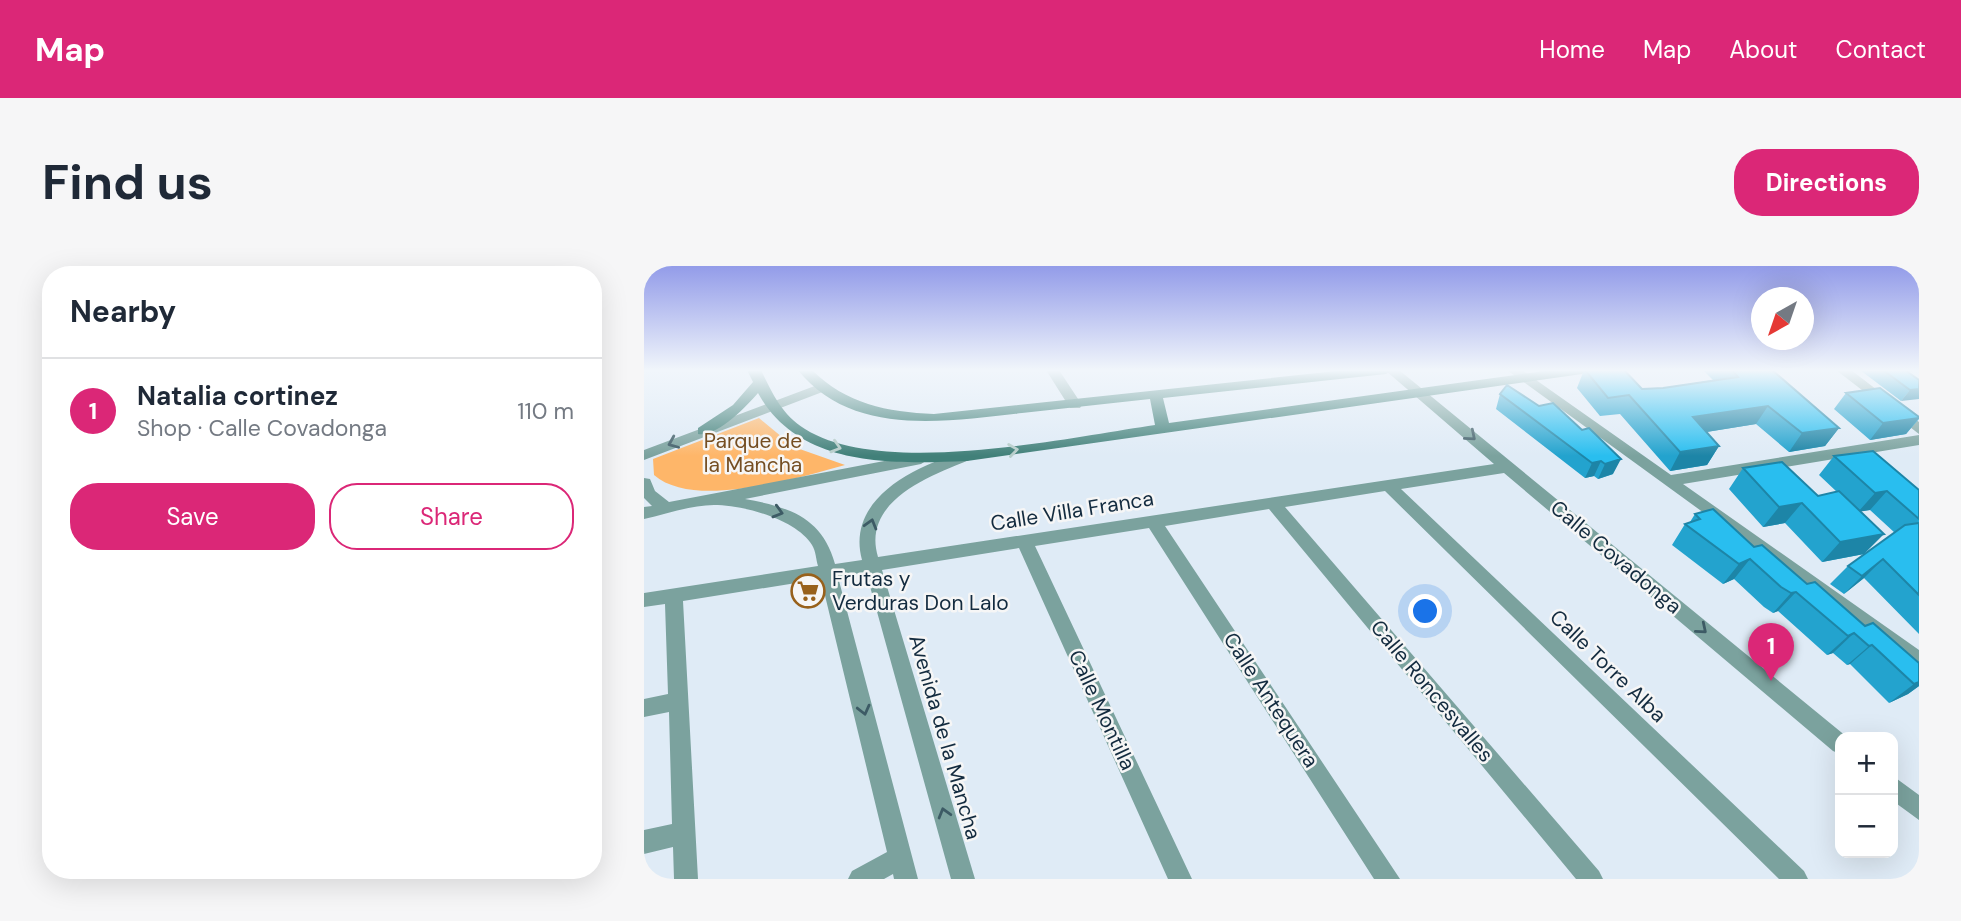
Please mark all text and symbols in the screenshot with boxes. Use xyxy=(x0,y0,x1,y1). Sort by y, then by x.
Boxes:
text: Map xyxy=(35,28,105,71)
text: Home xyxy=(1539,34,1605,65)
text: Map xyxy=(1643,34,1691,65)
text: About xyxy=(1729,34,1798,65)
text: Contact xyxy=(1836,34,1926,65)
button: Directions xyxy=(1734,149,1919,216)
text: Find us xyxy=(42,150,213,214)
north arrow xyxy=(1751,287,1814,350)
text: Nearby xyxy=(70,292,176,331)
text: Natalia cortinez xyxy=(137,379,338,413)
text: 1 xyxy=(89,396,97,426)
text: 110 m xyxy=(517,396,574,426)
text: Shop · Calle Covadonga xyxy=(137,413,387,443)
park label: Parque de la Mancha xyxy=(704,427,802,479)
one-way arrow xyxy=(1463,428,1475,441)
one-way arrow xyxy=(668,435,681,449)
one-way arrow xyxy=(830,438,842,453)
one-way arrow xyxy=(1007,442,1019,457)
button: Save xyxy=(70,483,315,550)
button: Share xyxy=(329,483,574,550)
street label: Calle Villa Franca xyxy=(988,484,1156,538)
street label: Calle Covadonga xyxy=(1545,494,1687,620)
one-way arrow xyxy=(772,503,784,518)
one-way arrow xyxy=(863,519,877,531)
place label: Frutas y Verduras Don Lalo xyxy=(832,565,1009,617)
supermarket icon: Frutas y Verduras Don Lalo xyxy=(789,572,827,610)
your location xyxy=(1408,594,1442,628)
street label: Calle Torre Alba xyxy=(1544,603,1672,729)
street label: Calle Roncesvalles xyxy=(1364,614,1500,768)
one-way arrow xyxy=(1694,621,1707,633)
pin: 1 xyxy=(1748,623,1794,681)
street label: Calle Antequera xyxy=(1217,627,1325,773)
street label: Avenida de la Mancha xyxy=(902,631,988,843)
street label: Calle Montilla xyxy=(1062,645,1142,775)
one-way arrow xyxy=(856,704,870,716)
map controls xyxy=(1835,732,1898,858)
button: + xyxy=(1835,732,1898,795)
button: − xyxy=(1835,795,1898,858)
one-way arrow xyxy=(937,808,952,820)

